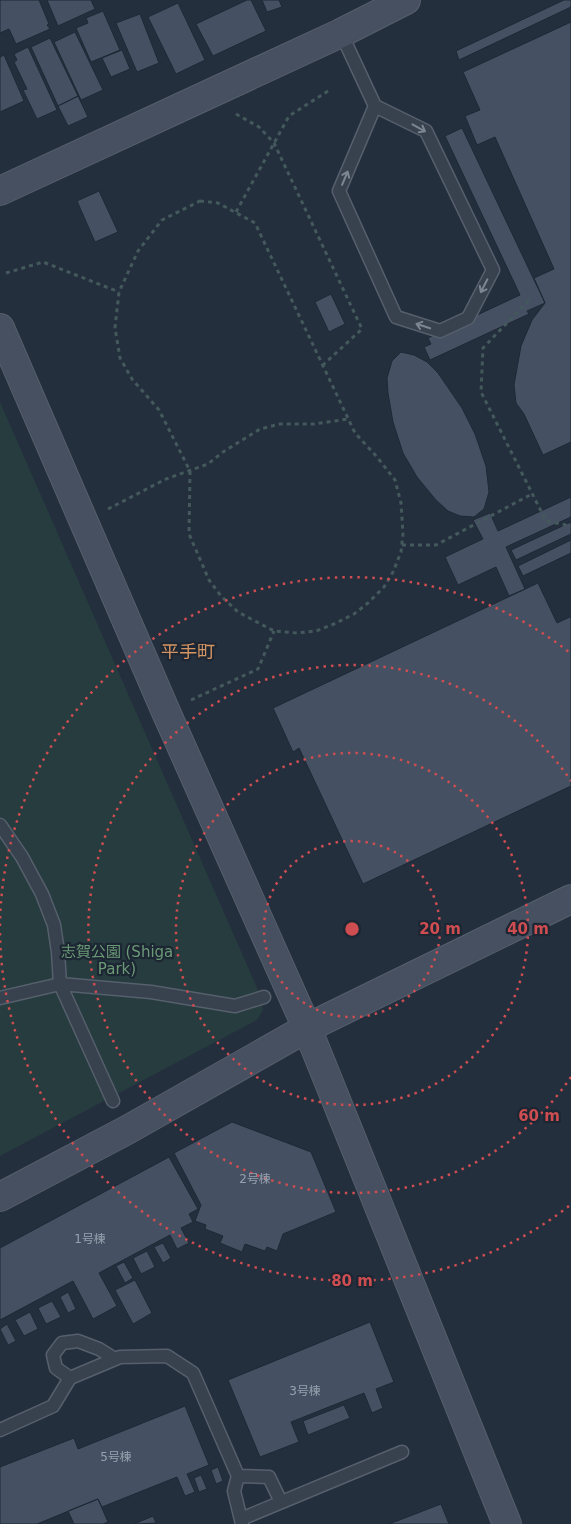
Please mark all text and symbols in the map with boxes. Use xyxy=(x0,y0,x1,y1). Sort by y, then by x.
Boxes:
one-way arrow xyxy=(411,123,426,133)
one-way arrow xyxy=(340,171,350,186)
one-way arrow xyxy=(479,279,489,294)
one-way arrow xyxy=(415,320,431,330)
district label: 平手町 xyxy=(161,641,215,662)
centre of rings xyxy=(343,920,361,938)
text: 20 m xyxy=(419,920,461,938)
text: 40 m xyxy=(507,920,549,938)
park label: 志賀公園 (Shiga Park) xyxy=(61,943,173,978)
text: 60 m xyxy=(518,1107,560,1125)
house number: 2号棟 xyxy=(239,1172,271,1186)
house number: 1号棟 xyxy=(74,1232,106,1246)
text: 80 m xyxy=(331,1272,373,1290)
house number: 3号棟 xyxy=(289,1384,321,1398)
house number: 5号棟 xyxy=(100,1450,132,1464)

